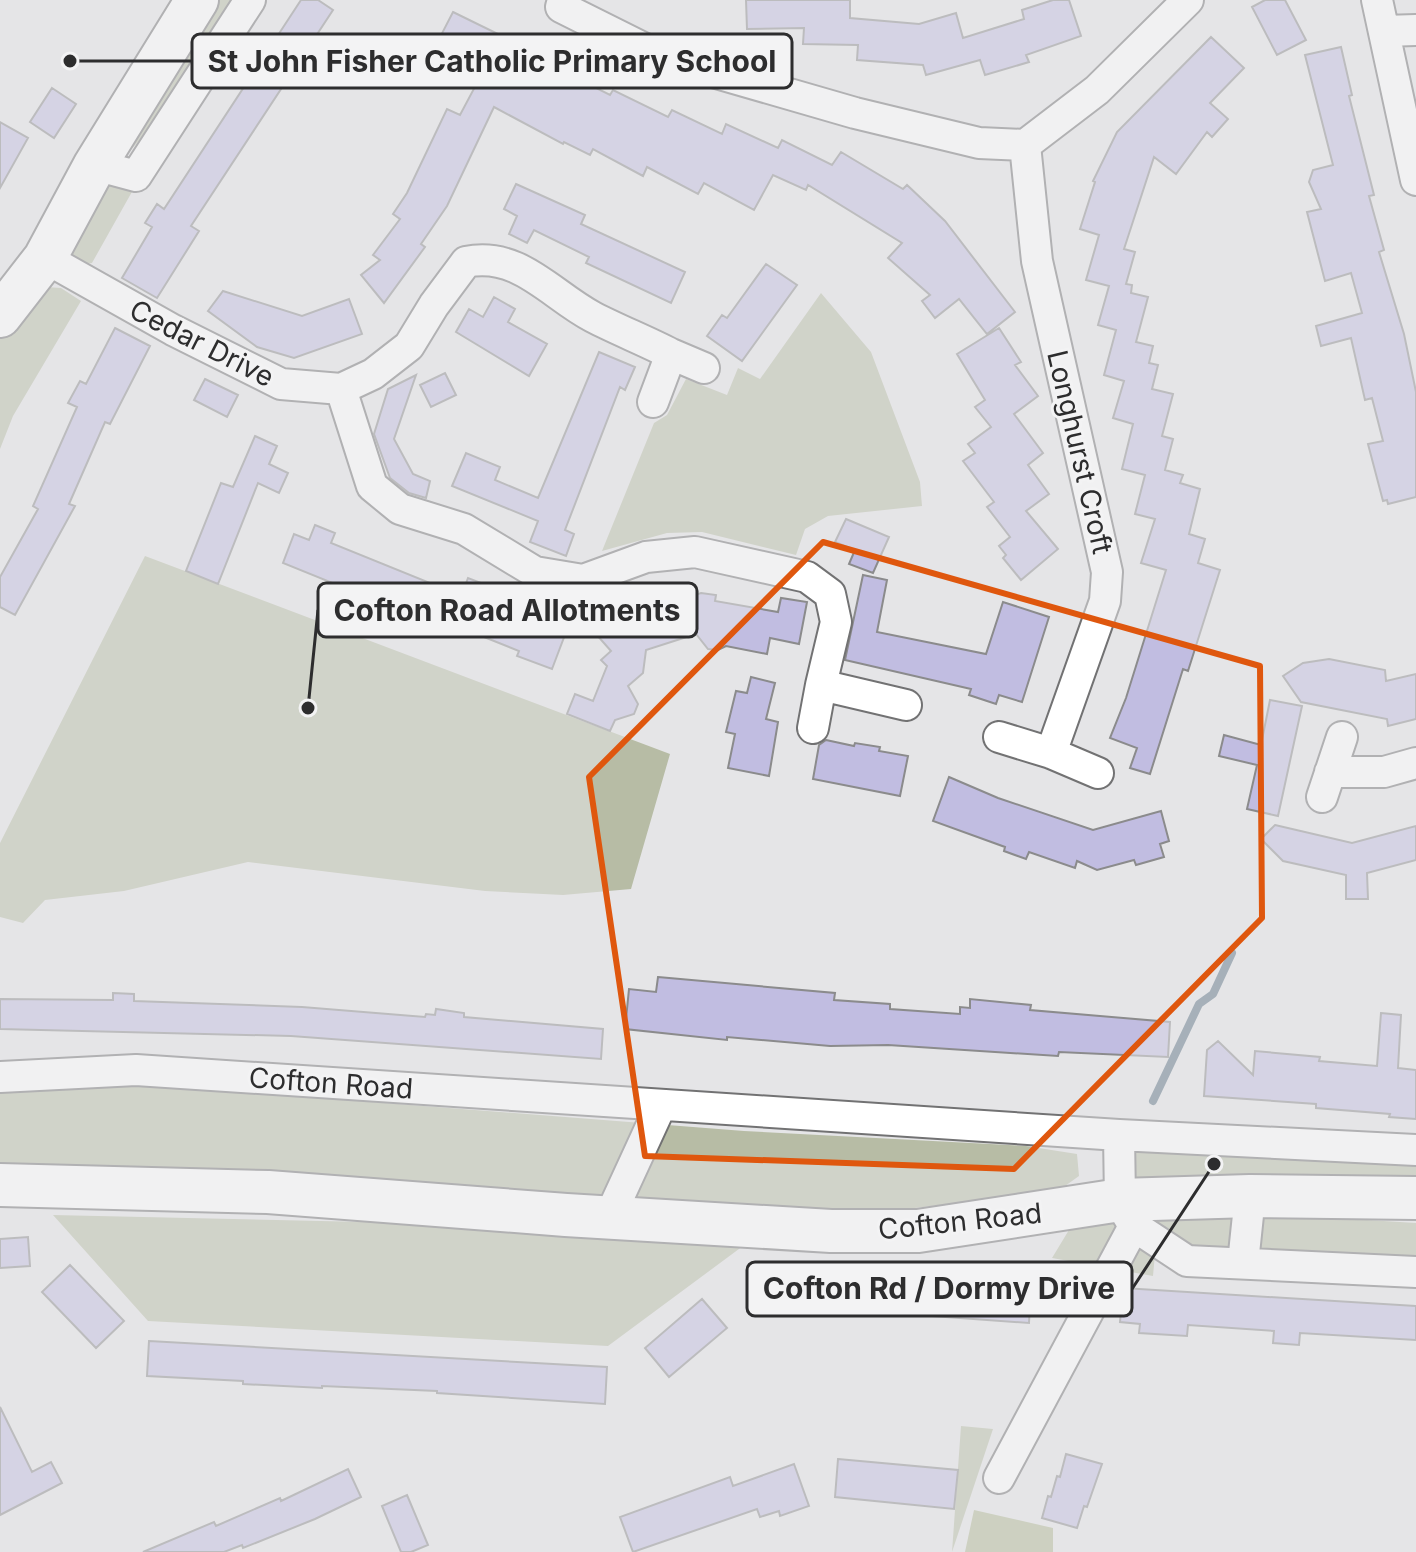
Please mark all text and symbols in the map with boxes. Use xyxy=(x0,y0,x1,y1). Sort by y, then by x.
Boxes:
callout: St John Fisher Catholic Primary School xyxy=(192,34,792,88)
text: St John Fisher Catholic Primary School xyxy=(208,43,776,79)
street label: Cedar Drive xyxy=(124,292,280,394)
street label: Longhurst Croft xyxy=(1040,347,1120,557)
callout: Cofton Road Allotments xyxy=(318,583,697,637)
text: Cofton Road Allotments xyxy=(333,592,681,628)
street label: Cofton Road xyxy=(248,1060,414,1106)
street label: Cofton Road xyxy=(877,1196,1043,1246)
callout: Cofton Rd / Dormy Drive xyxy=(747,1262,1132,1316)
text: Cofton Rd / Dormy Drive xyxy=(763,1270,1115,1306)

